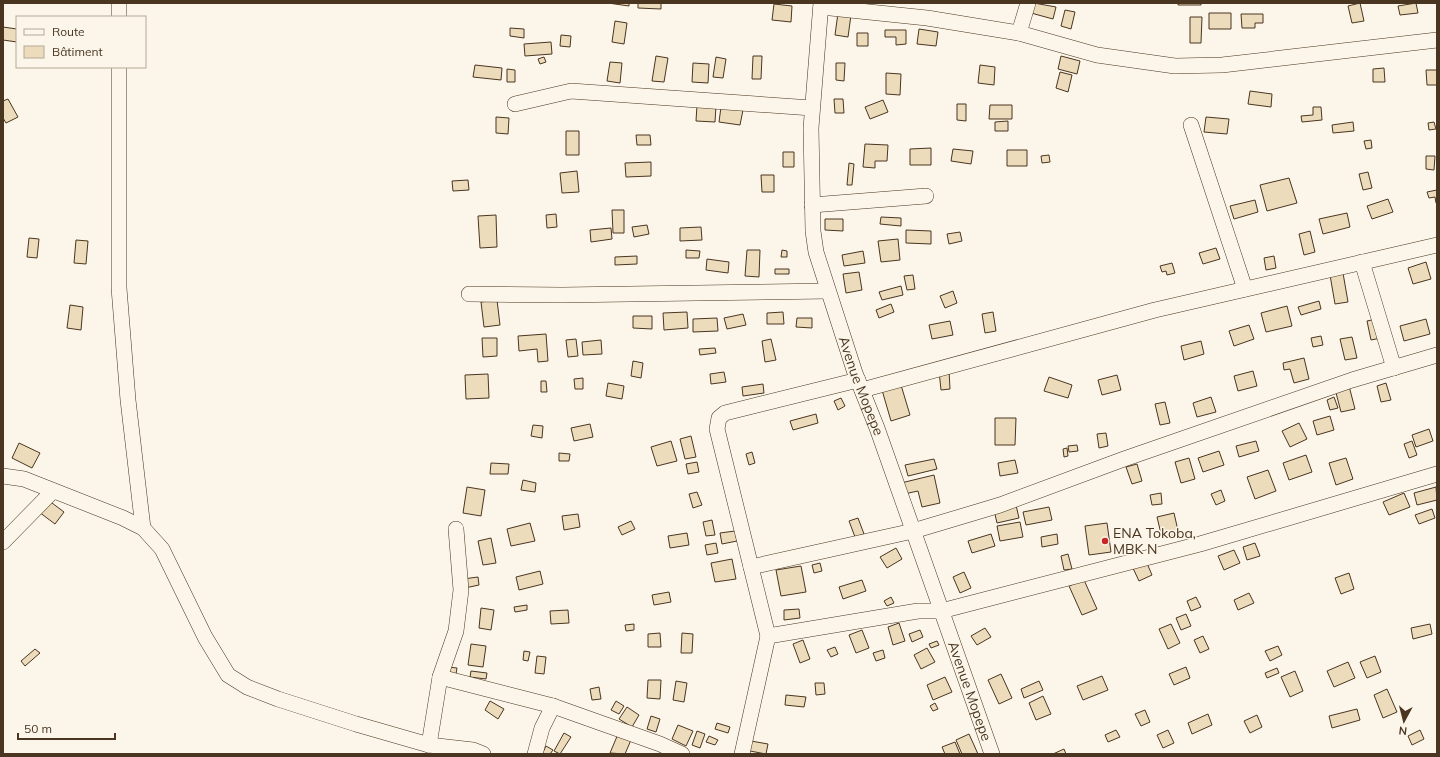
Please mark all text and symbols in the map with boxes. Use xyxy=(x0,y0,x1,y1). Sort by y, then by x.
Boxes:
legend xyxy=(16,16,146,68)
text: Route xyxy=(52,24,85,39)
text: Bâtiment xyxy=(52,44,103,59)
street label: Avenue Mopepe xyxy=(835,334,888,438)
place label: ENA Tokoba, MBK N xyxy=(1113,524,1196,558)
marker: ENA Tokoba, MBK N xyxy=(1100,536,1110,546)
street label: Avenue Mopepe xyxy=(944,639,996,743)
north arrow xyxy=(1384,701,1424,741)
scale bar xyxy=(18,715,115,741)
text: 50 m xyxy=(24,721,52,736)
text: N xyxy=(1398,723,1408,738)

